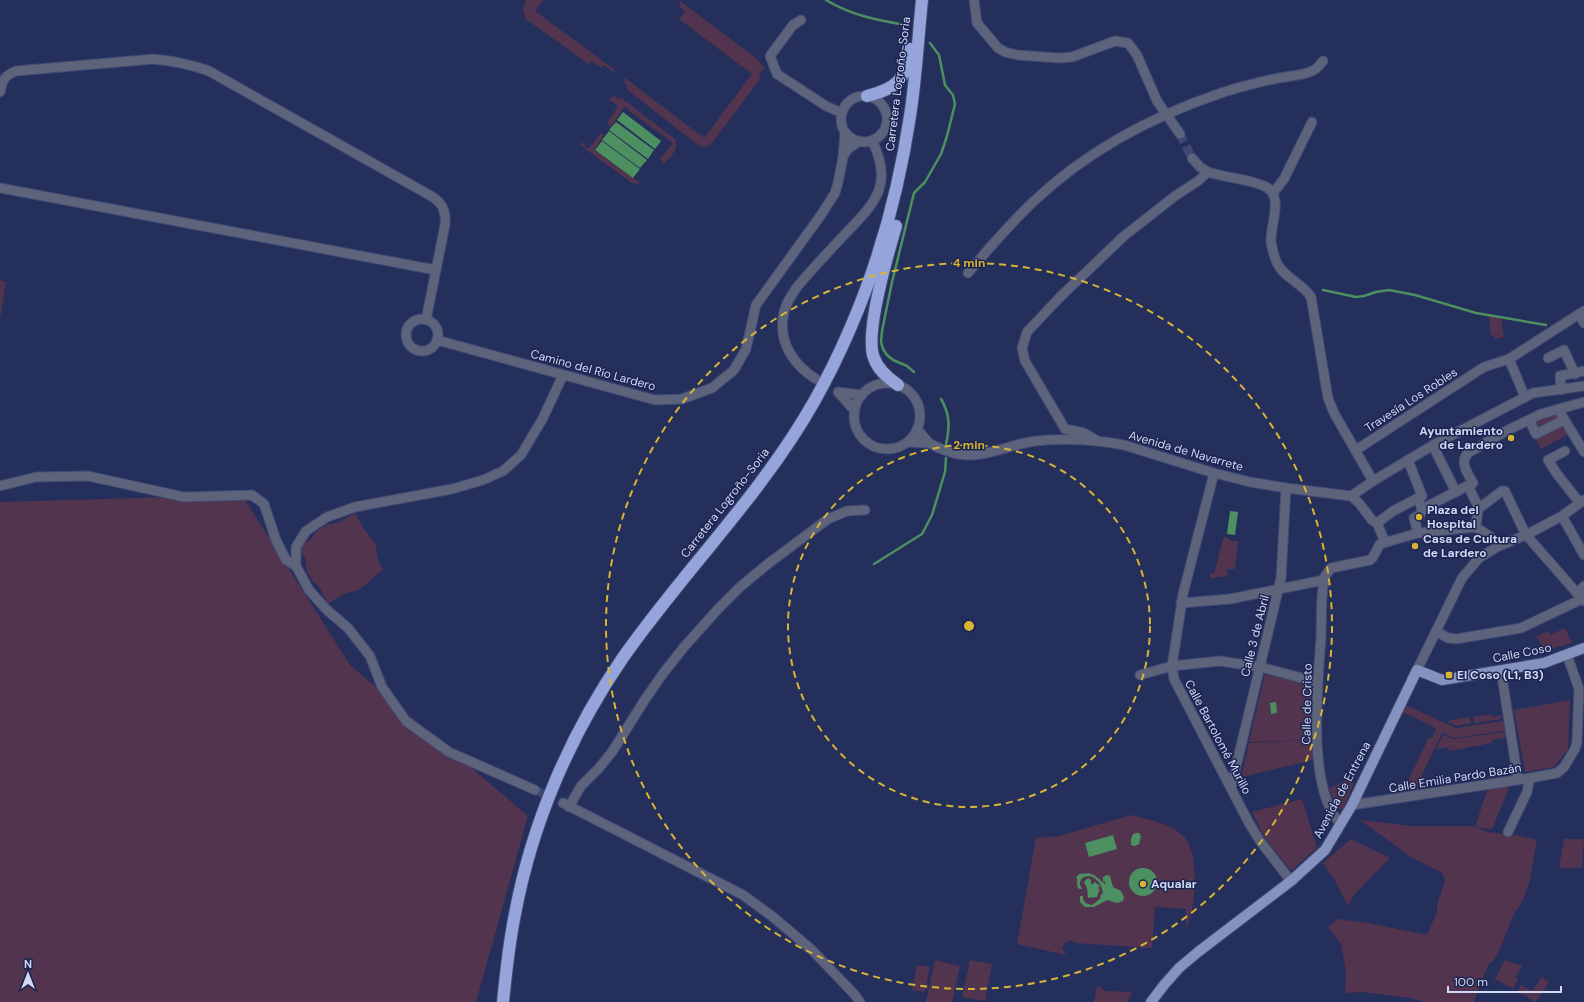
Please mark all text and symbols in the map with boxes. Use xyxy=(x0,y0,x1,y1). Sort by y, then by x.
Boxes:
street label: Carretera Logroño-Soria xyxy=(882,16,914,152)
text: 4 min xyxy=(953,255,985,271)
street label: Camino del Río Lardero xyxy=(529,346,657,394)
street label: Travesía Los Robles xyxy=(1362,364,1460,436)
place label: Ayuntamiento de Lardero xyxy=(1419,423,1503,453)
street label: Avenida de Navarrete xyxy=(1127,427,1245,475)
marker: Ayuntamiento de Lardero xyxy=(1506,433,1516,443)
text: 2 min xyxy=(953,437,985,453)
street label: Carretera Logroño-Soria xyxy=(677,445,773,561)
place label: Plaza del Hospital xyxy=(1427,502,1479,532)
marker: Plaza del Hospital xyxy=(1414,512,1424,522)
place label: Casa de Cultura de Lardero xyxy=(1423,531,1517,561)
marker: Casa de Cultura de Lardero xyxy=(1410,541,1420,551)
street label: Calle 3 de Abril xyxy=(1237,593,1273,679)
centre of rings xyxy=(962,619,976,633)
street label: Calle Coso xyxy=(1491,639,1553,667)
street label: Calle de Cristo xyxy=(1298,663,1316,745)
place label: El Coso (L1, B3) xyxy=(1457,667,1544,683)
marker: El Coso (L1, B3) xyxy=(1444,670,1454,680)
street label: Calle Bartolomé Murillo xyxy=(1181,677,1255,797)
street label: Avenida de Entrena xyxy=(1310,739,1374,841)
street label: Calle Emilia Pardo Bazán xyxy=(1388,760,1523,796)
place label: Aqualar xyxy=(1151,876,1197,892)
marker: Aqualar xyxy=(1138,879,1148,889)
north arrow xyxy=(8,954,48,994)
text: N xyxy=(24,957,32,971)
scale bar xyxy=(1448,968,1561,994)
text: 100 m xyxy=(1454,974,1488,990)

